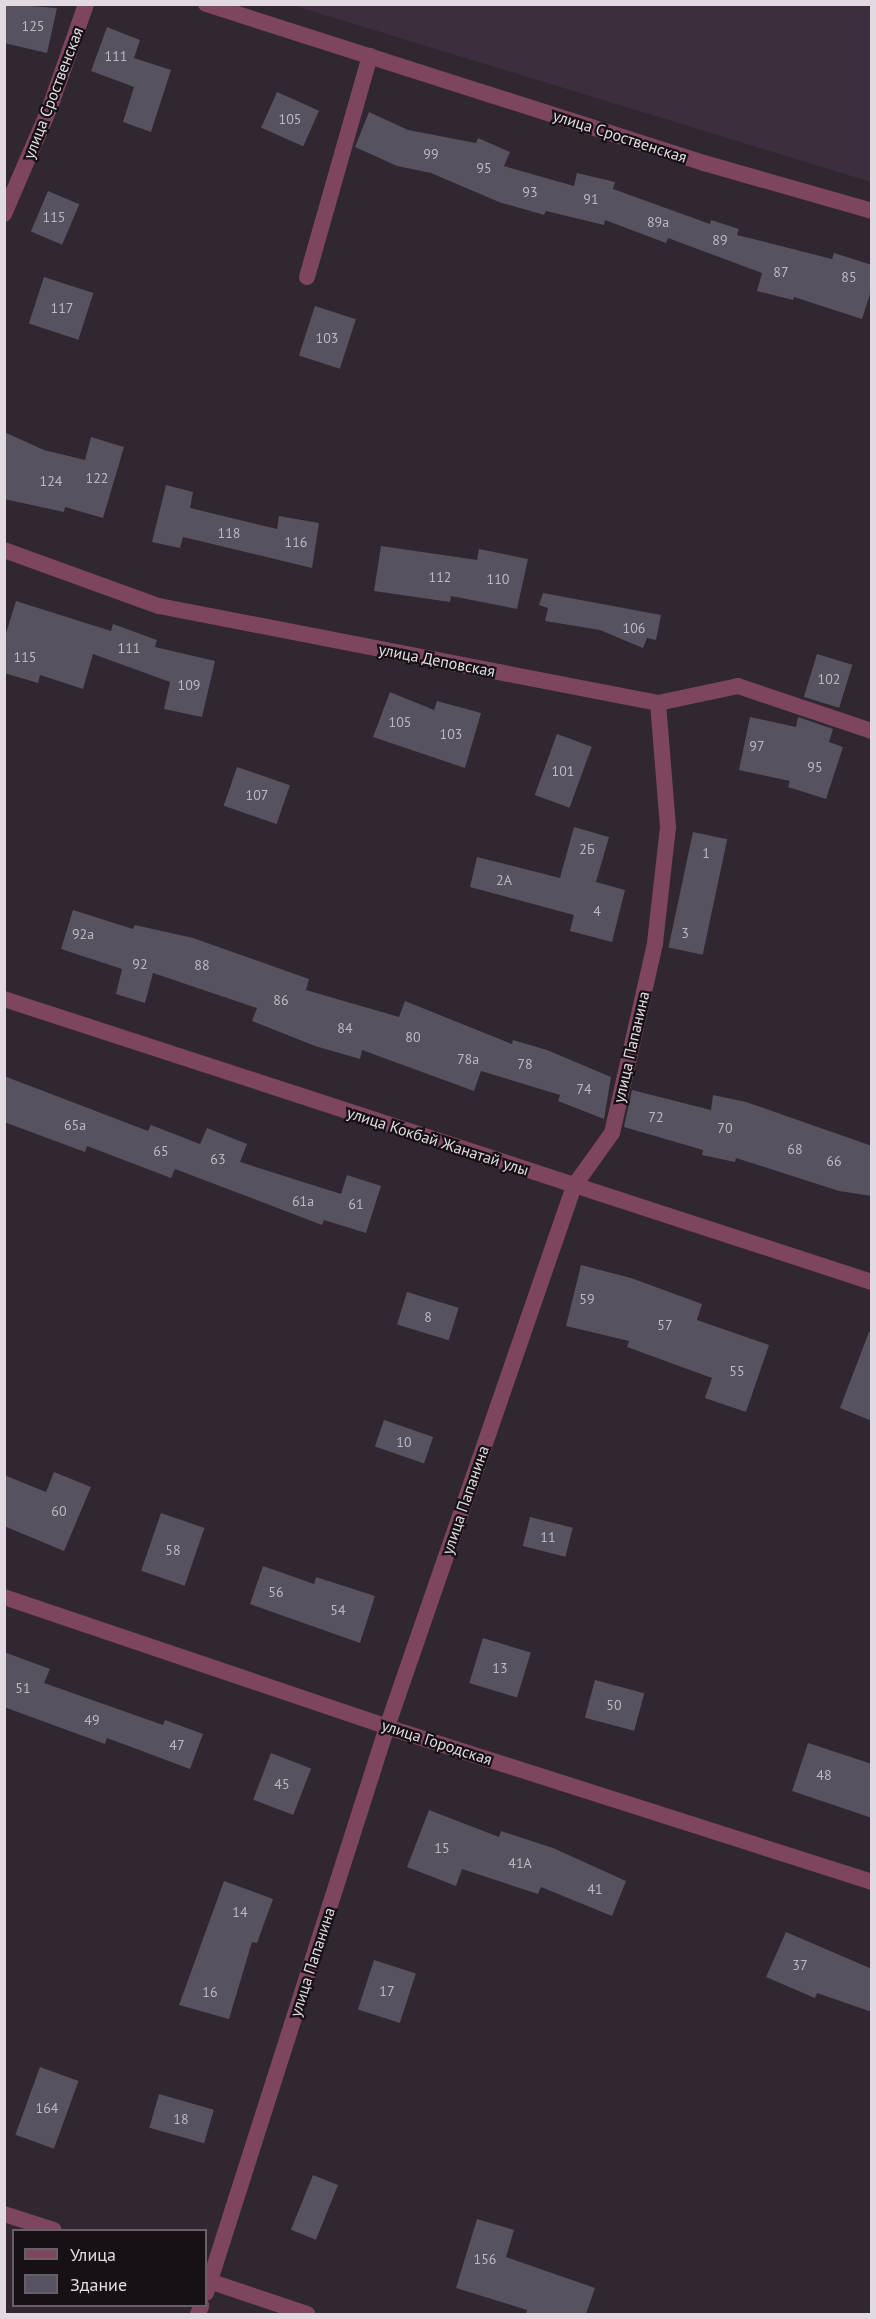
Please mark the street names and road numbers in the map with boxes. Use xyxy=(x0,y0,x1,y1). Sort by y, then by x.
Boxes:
street label: улица Сроственская xyxy=(19,24,87,162)
street label: улица Сроственская xyxy=(551,105,689,167)
street label: улица Деповская xyxy=(377,639,497,681)
street label: улица Папанина xyxy=(609,989,653,1105)
street label: улица Кокбай Жанатай улы xyxy=(345,1103,531,1179)
street label: улица Папанина xyxy=(437,1443,493,1557)
street label: улица Городская xyxy=(379,1715,495,1769)
street label: улица Папанина xyxy=(285,1905,339,2019)

